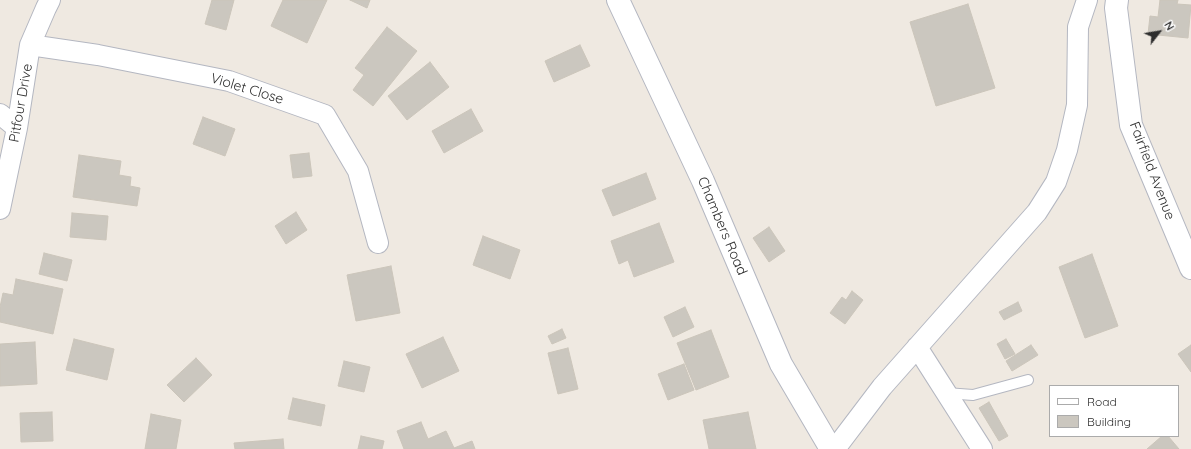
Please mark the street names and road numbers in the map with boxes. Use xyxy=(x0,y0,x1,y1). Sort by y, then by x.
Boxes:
street label: Pitfour Drive xyxy=(6,62,36,144)
street label: Violet Close xyxy=(208,70,286,108)
street label: Fairfield Avenue xyxy=(1126,120,1178,222)
street label: Chambers Road xyxy=(694,174,750,278)

